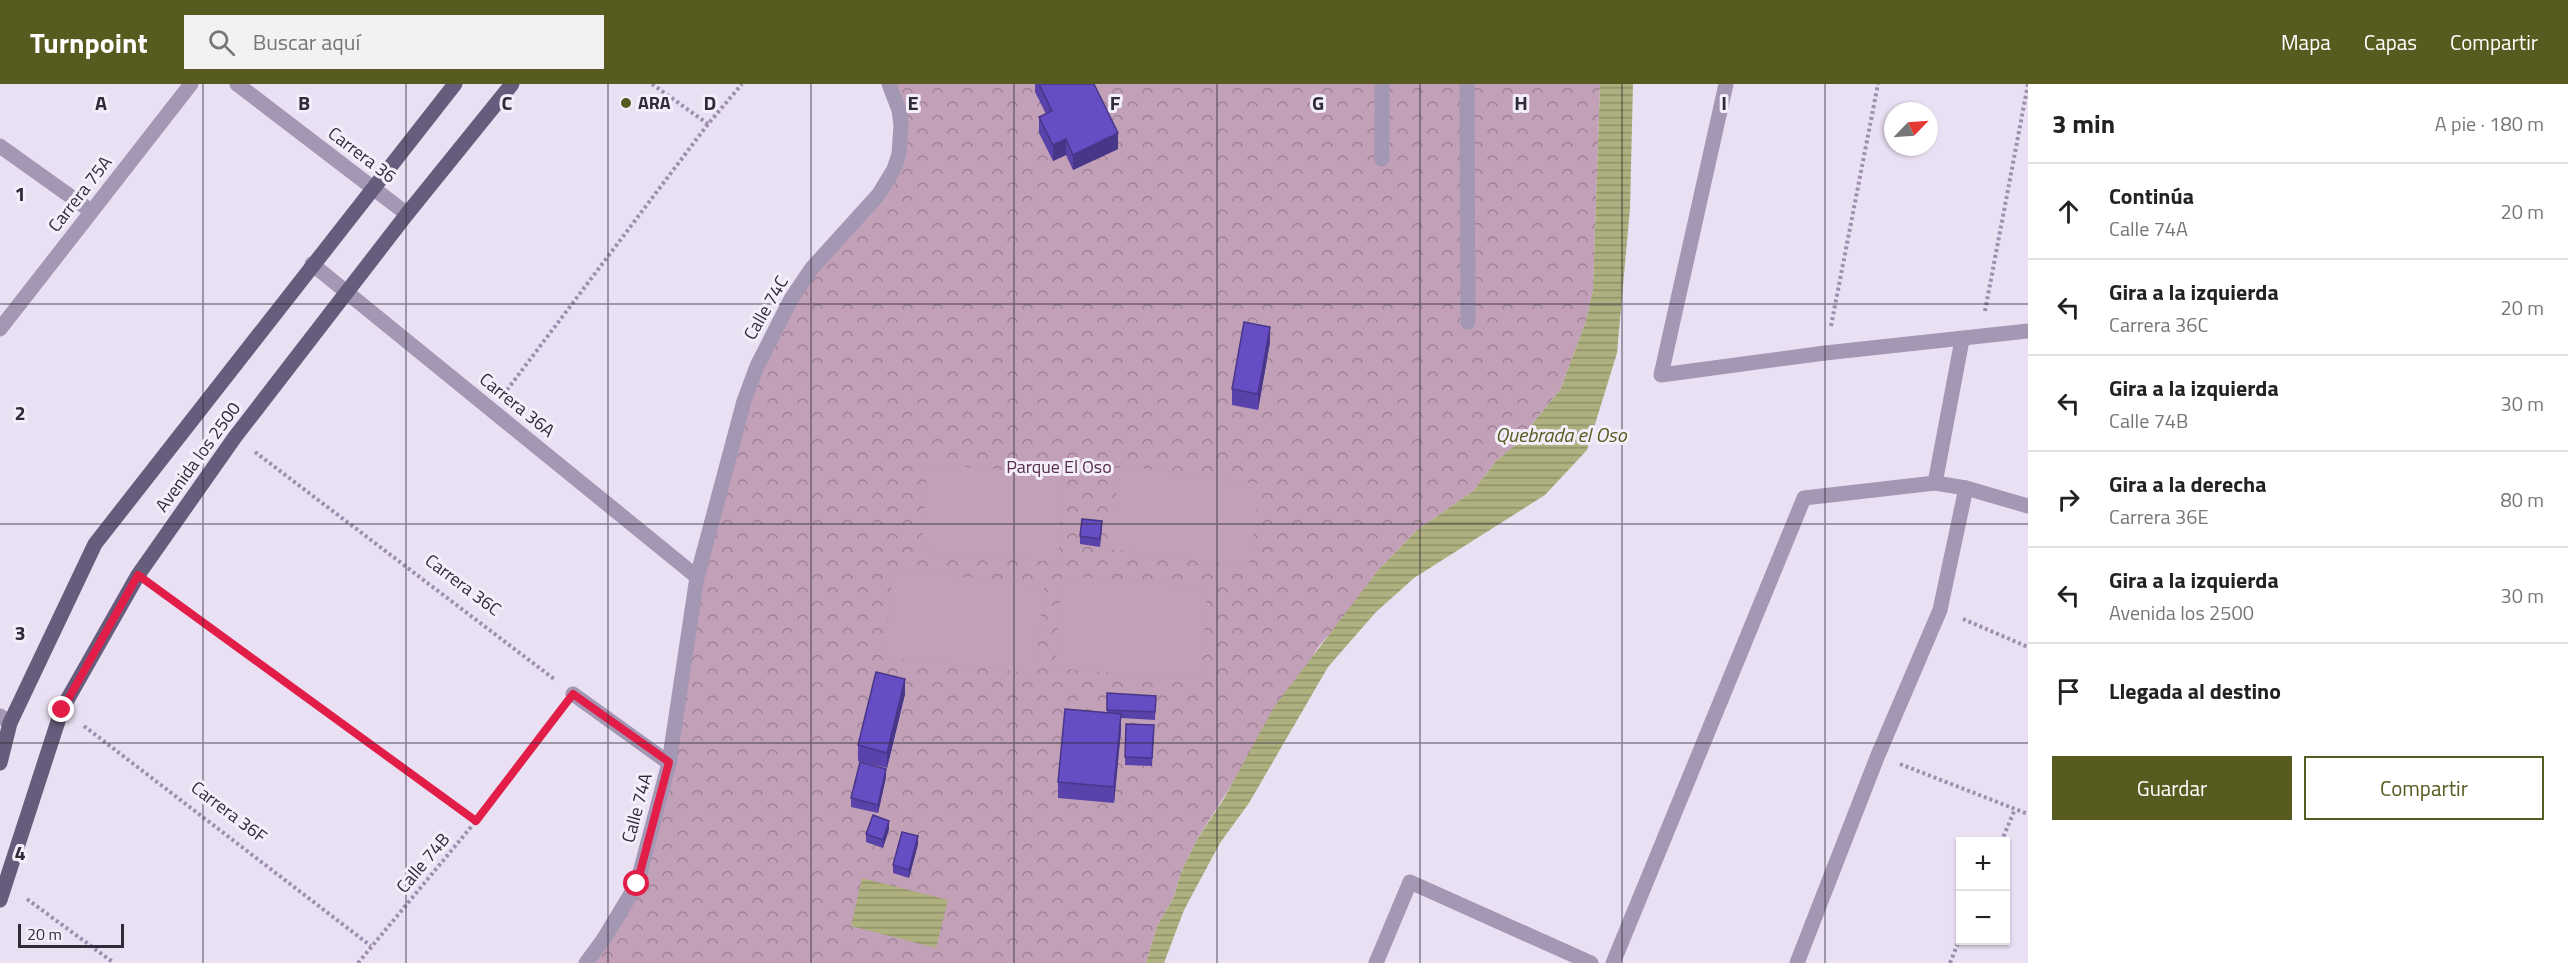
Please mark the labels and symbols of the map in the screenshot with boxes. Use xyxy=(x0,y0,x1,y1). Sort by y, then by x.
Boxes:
text: A xyxy=(95,87,107,118)
text: B xyxy=(298,87,310,118)
text: C xyxy=(502,87,513,118)
text: D xyxy=(704,87,716,118)
text: E xyxy=(907,87,919,118)
text: F xyxy=(1110,87,1121,118)
text: G xyxy=(1312,87,1324,118)
text: H xyxy=(1514,87,1528,118)
text: I xyxy=(1721,87,1727,118)
place label: ARA xyxy=(638,89,671,116)
marker: ARA xyxy=(619,96,633,110)
north arrow xyxy=(1884,102,1938,156)
street label: Carrera 36 xyxy=(322,120,402,189)
street label: Carrera 75A xyxy=(41,150,118,238)
text: 1 xyxy=(14,178,26,209)
street label: Calle 74C xyxy=(736,270,795,345)
street label: Carrera 36A xyxy=(474,366,561,444)
street label: Avenida los 2500 xyxy=(148,396,247,517)
text: 2 xyxy=(14,397,26,428)
water label: Quebrada el Oso xyxy=(1495,419,1628,450)
park label: Parque El Oso xyxy=(1006,453,1112,480)
street label: Carrera 36C xyxy=(419,547,507,622)
text: 3 xyxy=(14,617,26,648)
route end xyxy=(48,696,74,722)
street label: Calle 74A xyxy=(614,770,659,846)
street label: Carrera 36F xyxy=(186,774,273,849)
street label: Calle 74B xyxy=(389,827,456,899)
text: 4 xyxy=(14,837,26,868)
route start xyxy=(623,870,649,896)
scale bar xyxy=(18,921,124,948)

